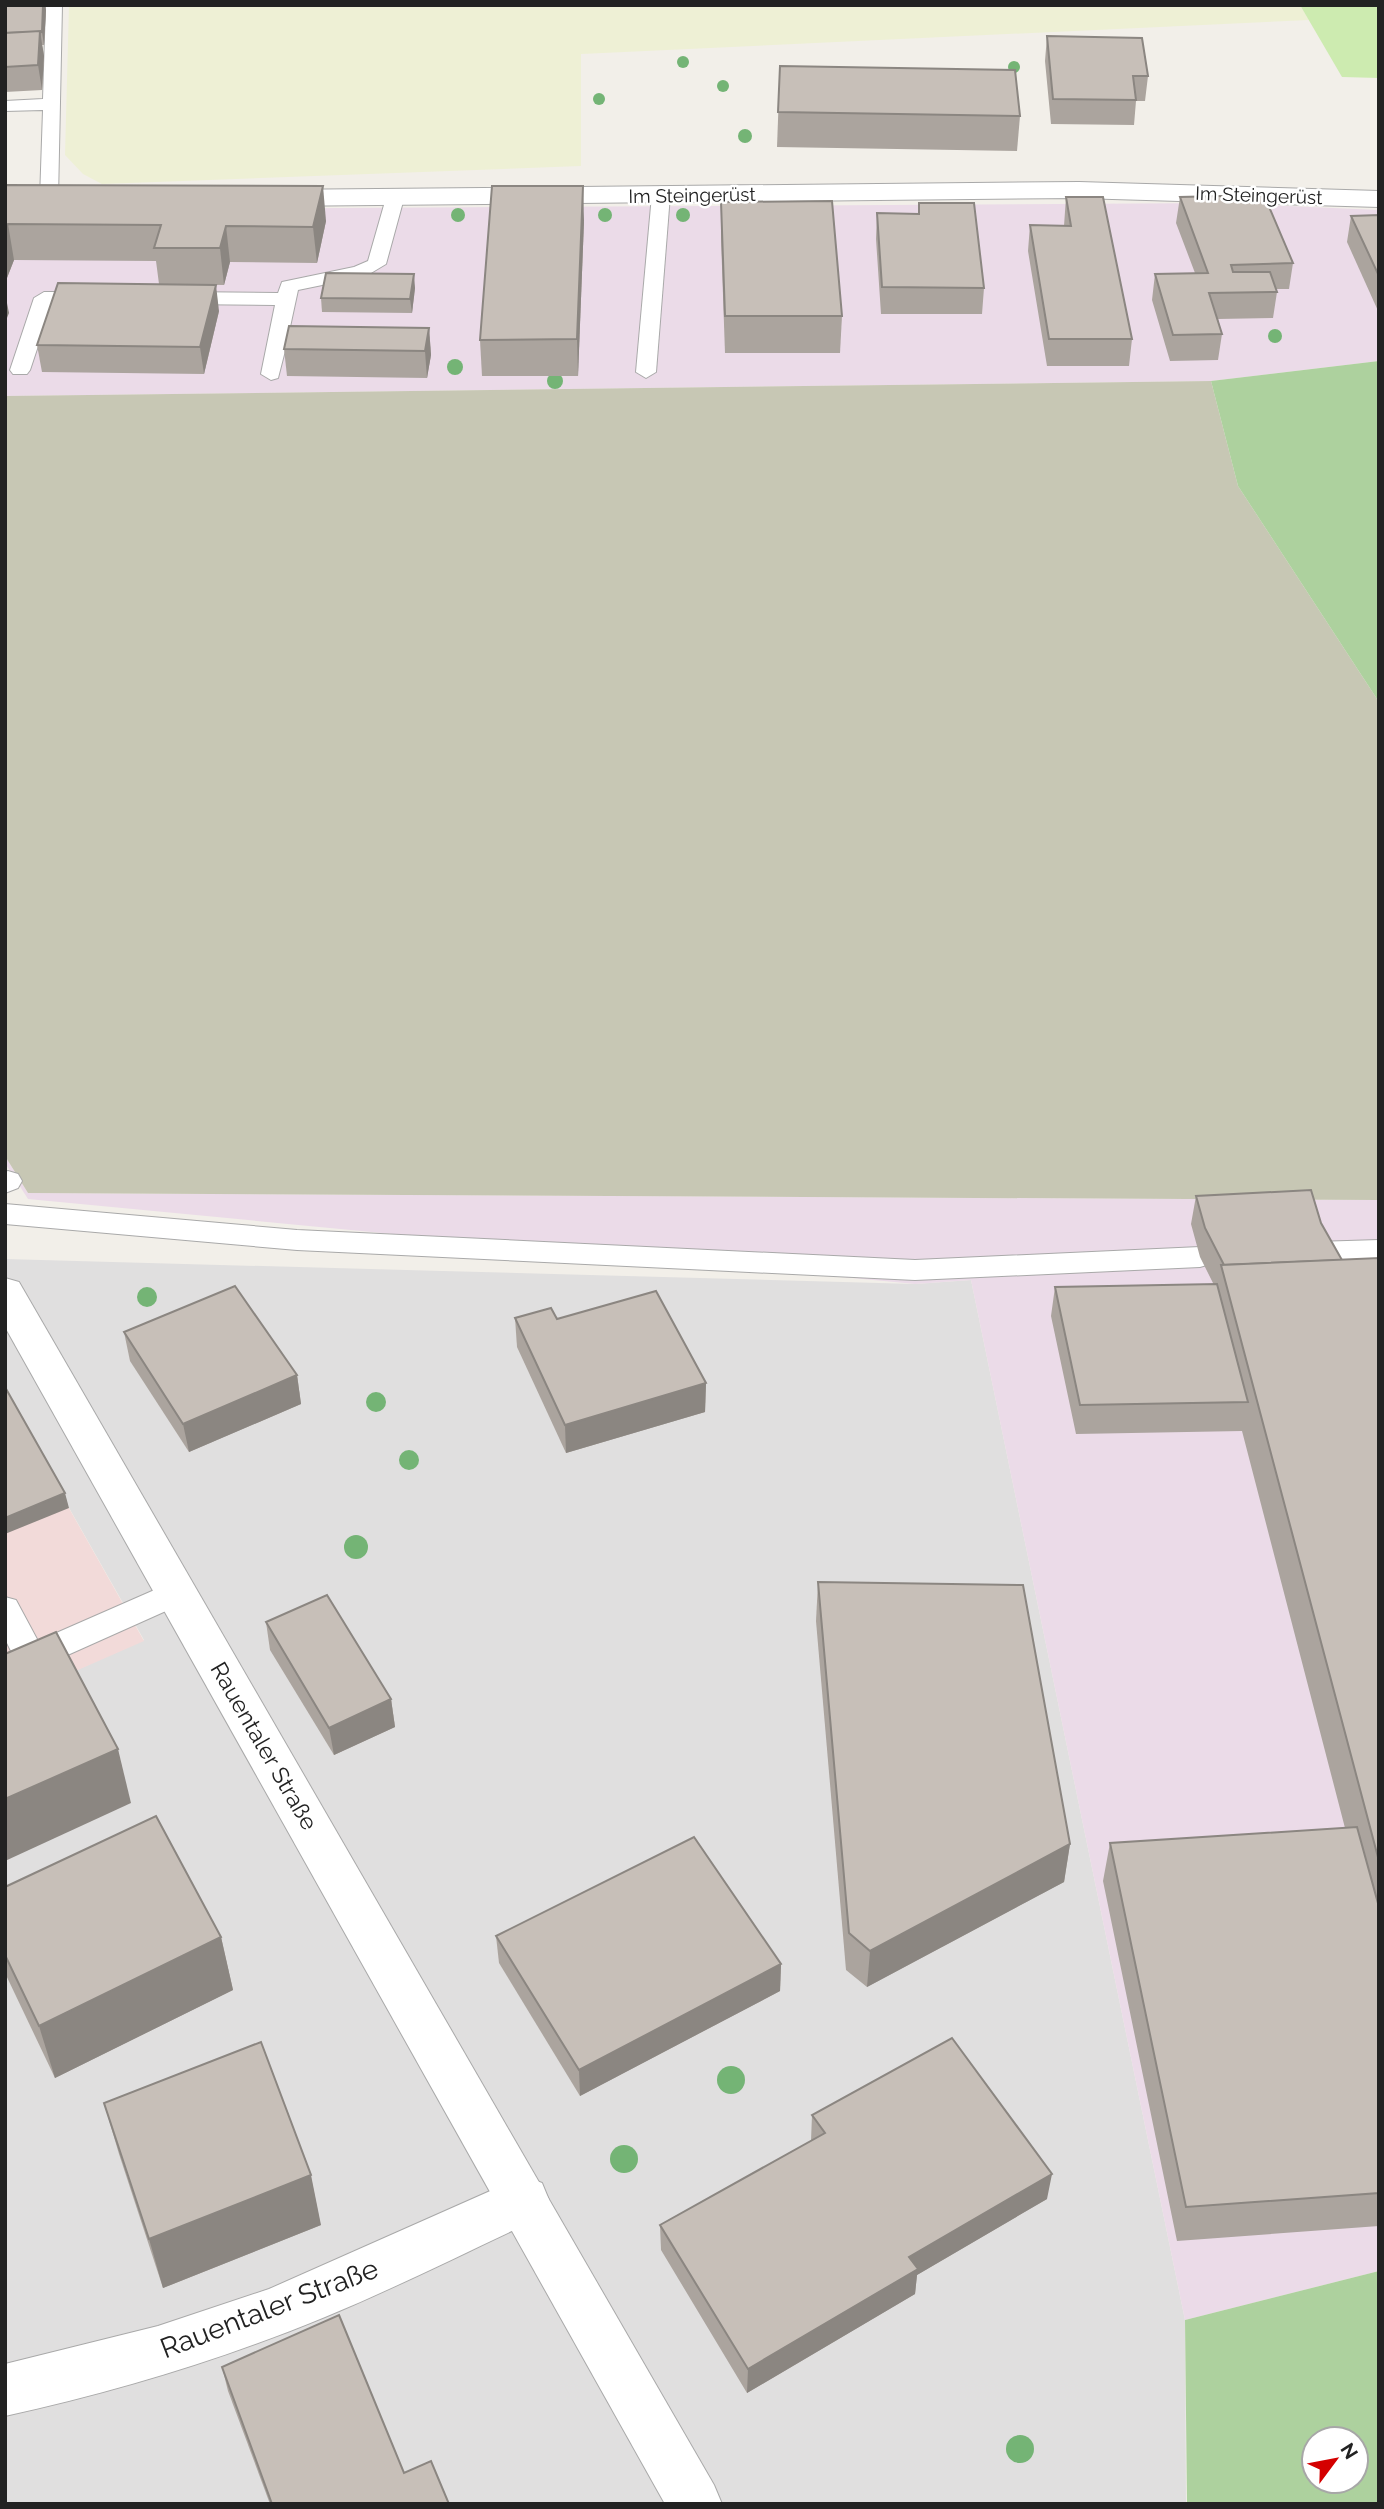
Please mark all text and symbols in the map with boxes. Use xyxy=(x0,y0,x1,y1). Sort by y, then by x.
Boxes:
street label: Im Steingerüst xyxy=(1195,182,1324,208)
street label: Im Steingerüst xyxy=(628,183,756,207)
street label: Rauentaler Straße xyxy=(205,1657,323,1835)
street label: Rauentaler Straße xyxy=(156,2252,383,2365)
north arrow xyxy=(1300,2425,1370,2495)
text: N xyxy=(1336,2439,1363,2463)

